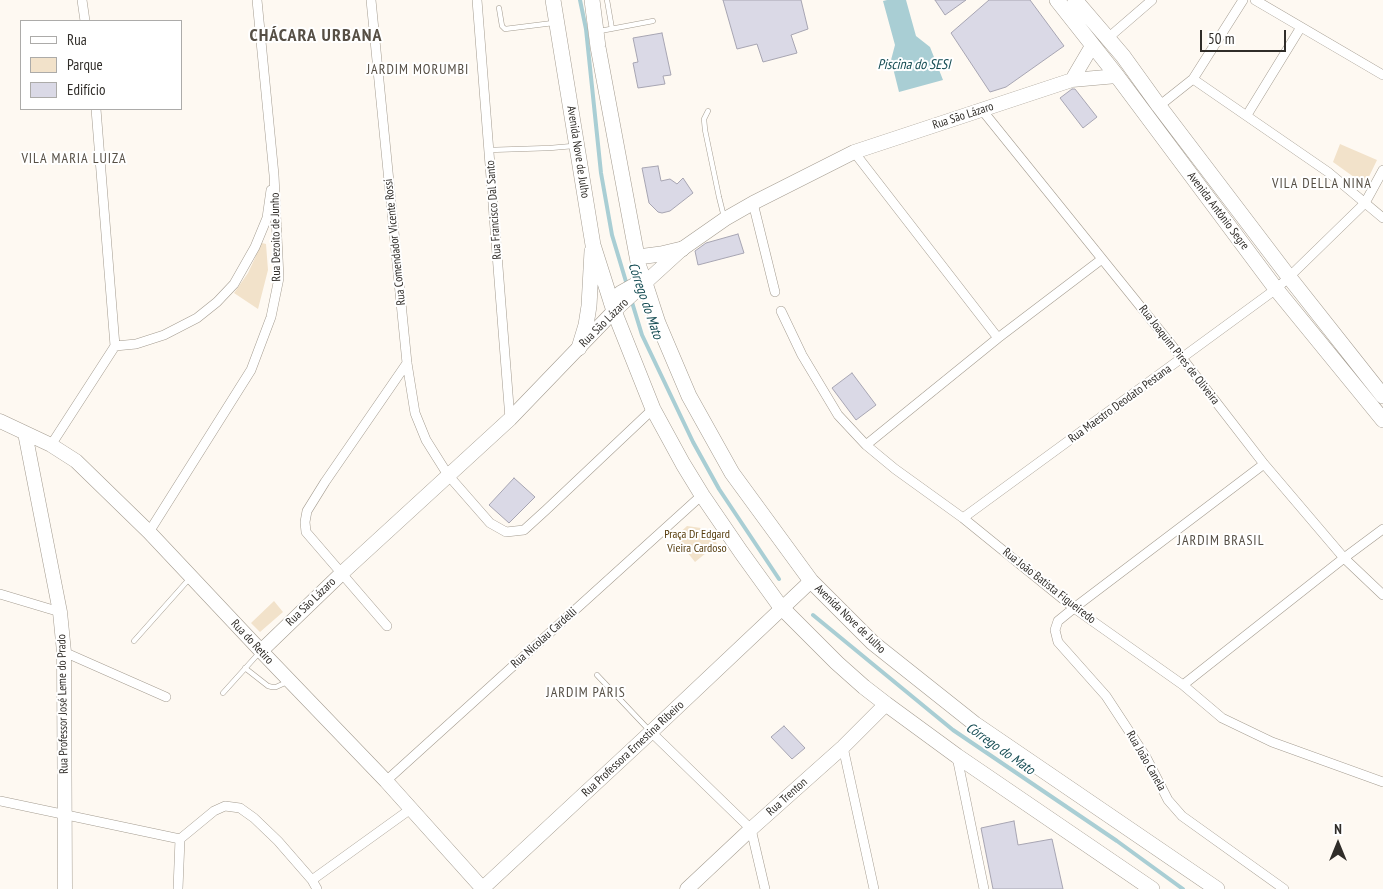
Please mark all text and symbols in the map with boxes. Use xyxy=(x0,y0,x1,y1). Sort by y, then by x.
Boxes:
legend xyxy=(20,20,182,110)
scale bar xyxy=(1203,20,1289,52)
district label: CHÁCARA URBANA xyxy=(248,25,384,47)
text: 50 m xyxy=(1208,29,1234,48)
text: Rua xyxy=(67,30,87,49)
text: Parque xyxy=(67,55,103,74)
water label: Piscina do SESI xyxy=(877,57,951,73)
district label: JARDIM MORUMBI xyxy=(365,62,471,78)
text: Edifício xyxy=(67,80,105,99)
street label: Rua São Lázaro xyxy=(931,99,995,133)
street label: Avenida Nove de Julho xyxy=(564,105,592,199)
district label: VILA MARIA LUIZA xyxy=(19,151,129,167)
street label: Rua Francisco Dal Santo xyxy=(483,160,505,260)
street label: Avenida Antônio Segre xyxy=(1184,169,1252,253)
district label: VILA DELLA NINA xyxy=(1270,176,1374,192)
street label: Rua Comendador Vicente Rossi xyxy=(381,178,409,306)
street label: Rua Dezoito de Junho xyxy=(268,192,284,282)
water label: Córrego do Mato xyxy=(624,261,666,341)
street label: Rua São Lázaro xyxy=(577,296,631,350)
street label: Rua Joaquim Pires de Oliveira xyxy=(1136,302,1222,408)
street label: Rua Maestro Deodato Pestana xyxy=(1066,362,1174,446)
park label: Praça Dr Edgard Vieira Cardoso xyxy=(664,528,730,556)
district label: JARDIM BRASIL xyxy=(1176,533,1266,549)
street label: Rua João Batista Figueiredo xyxy=(1000,545,1098,627)
street label: Rua São Lázaro xyxy=(283,575,339,629)
street label: Avenida Nove de Julho xyxy=(812,581,888,657)
street label: Rua Nicolau Cardelli xyxy=(508,605,580,671)
street label: Rua do Retiro xyxy=(228,617,276,667)
street label: Rua Professor José Leme do Prado xyxy=(55,634,71,774)
district label: JARDIM PARIS xyxy=(545,685,627,701)
street label: Rua Professora Ernestina Ribeiro xyxy=(579,698,687,800)
water label: Córrego do Mato xyxy=(962,719,1038,779)
street label: Rua João Canela xyxy=(1123,728,1169,794)
street label: Rua Trenton xyxy=(764,775,810,819)
north arrow xyxy=(1313,819,1363,869)
text: N xyxy=(1334,820,1342,838)

